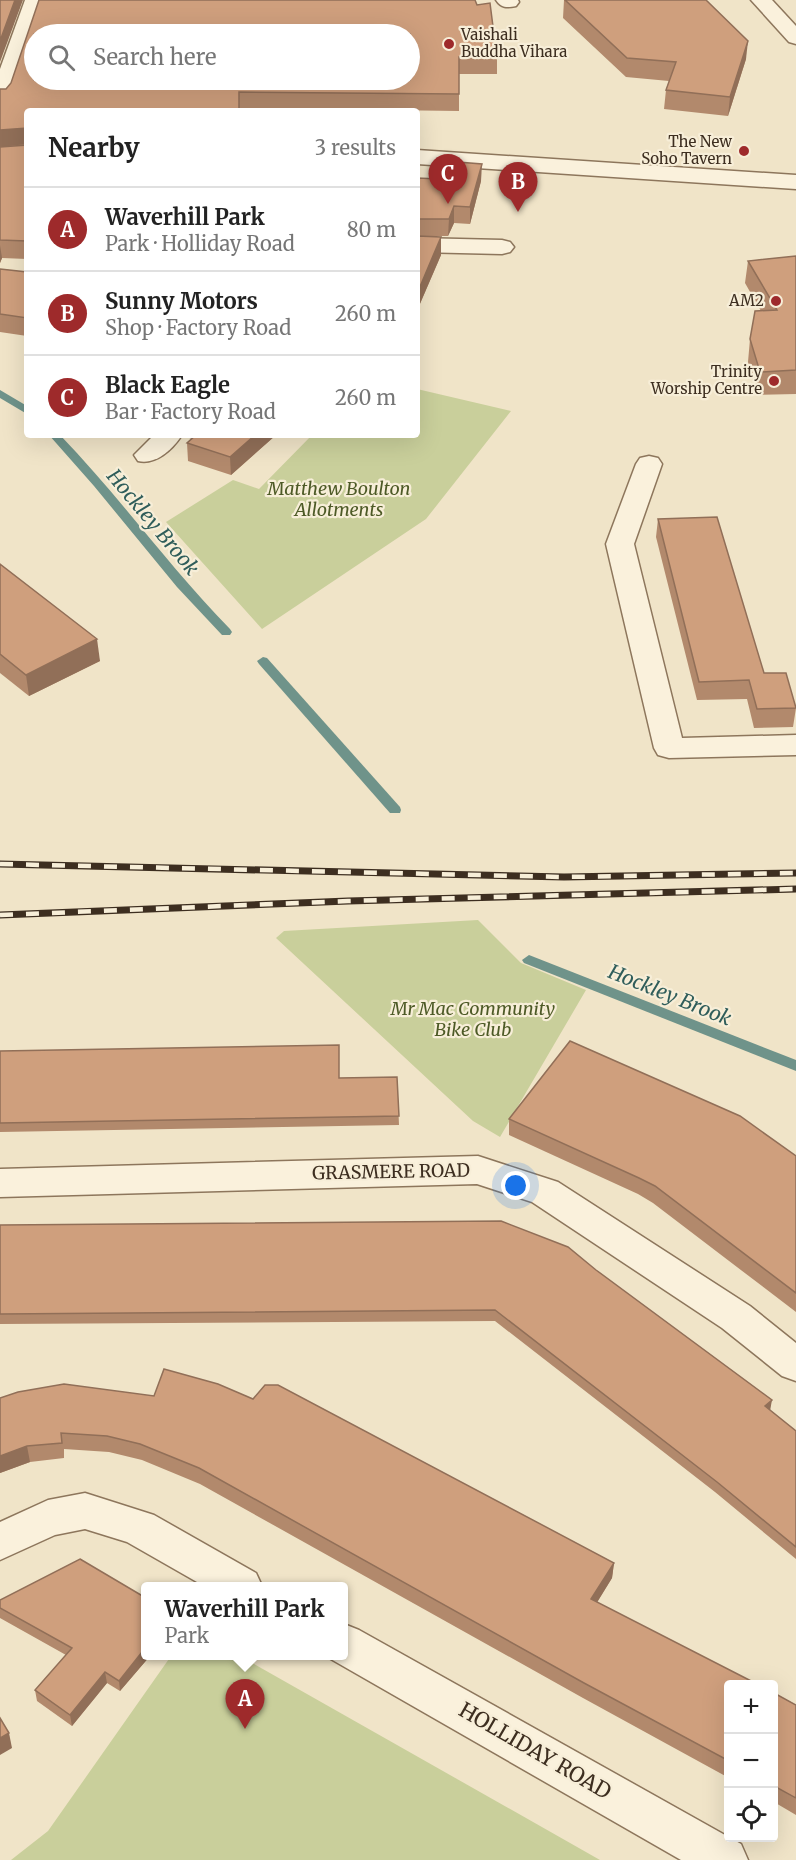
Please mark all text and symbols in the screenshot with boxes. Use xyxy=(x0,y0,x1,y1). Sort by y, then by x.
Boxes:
search box xyxy=(24,24,420,90)
place label: Vaishali Buddha Vihara xyxy=(460,25,567,61)
marker: Vaishali Buddha Vihara xyxy=(442,37,456,51)
icon: search xyxy=(45,41,78,74)
text: Search here xyxy=(93,43,216,71)
text: Nearby xyxy=(48,131,140,164)
place label: The New Soho Tavern xyxy=(641,132,732,168)
text: 3 results xyxy=(315,135,396,160)
marker: The New Soho Tavern xyxy=(737,144,751,158)
pin: C xyxy=(428,154,468,204)
pin: B xyxy=(498,162,538,212)
text: Waverhill Park xyxy=(105,203,265,231)
text: A xyxy=(60,217,75,242)
text: 80 m xyxy=(347,217,396,242)
text: Park · Holliday Road xyxy=(105,231,295,256)
text: Sunny Motors xyxy=(105,287,258,315)
place label: AM2 xyxy=(728,291,764,310)
marker: AM2 xyxy=(769,294,783,308)
text: B xyxy=(61,301,74,326)
text: 260 m xyxy=(335,301,396,326)
text: Shop · Factory Road xyxy=(105,315,291,340)
place label: Trinity Worship Centre xyxy=(650,362,762,398)
text: Black Eagle xyxy=(105,371,230,399)
marker: Trinity Worship Centre xyxy=(767,374,781,388)
text: C xyxy=(61,385,74,410)
text: 260 m xyxy=(335,385,396,410)
text: Bar · Factory Road xyxy=(105,399,276,424)
water label: Hockley Brook xyxy=(101,463,205,580)
park label: Matthew Boulton Allotments xyxy=(267,477,410,521)
water label: Hockley Brook xyxy=(604,958,735,1031)
park label: Mr Mac Community Bike Club xyxy=(390,997,555,1041)
street label: GRASMERE ROAD xyxy=(312,1159,470,1184)
your location xyxy=(501,1171,530,1200)
popup xyxy=(141,1582,348,1660)
text: Waverhill Park xyxy=(165,1595,324,1623)
text: Park xyxy=(165,1623,209,1648)
pin: A xyxy=(226,1680,264,1729)
map controls xyxy=(724,1680,778,1842)
button: + xyxy=(724,1680,778,1734)
street label: HOLLIDAY ROAD xyxy=(454,1696,616,1805)
button: − xyxy=(724,1734,778,1788)
button: locate xyxy=(724,1788,778,1842)

